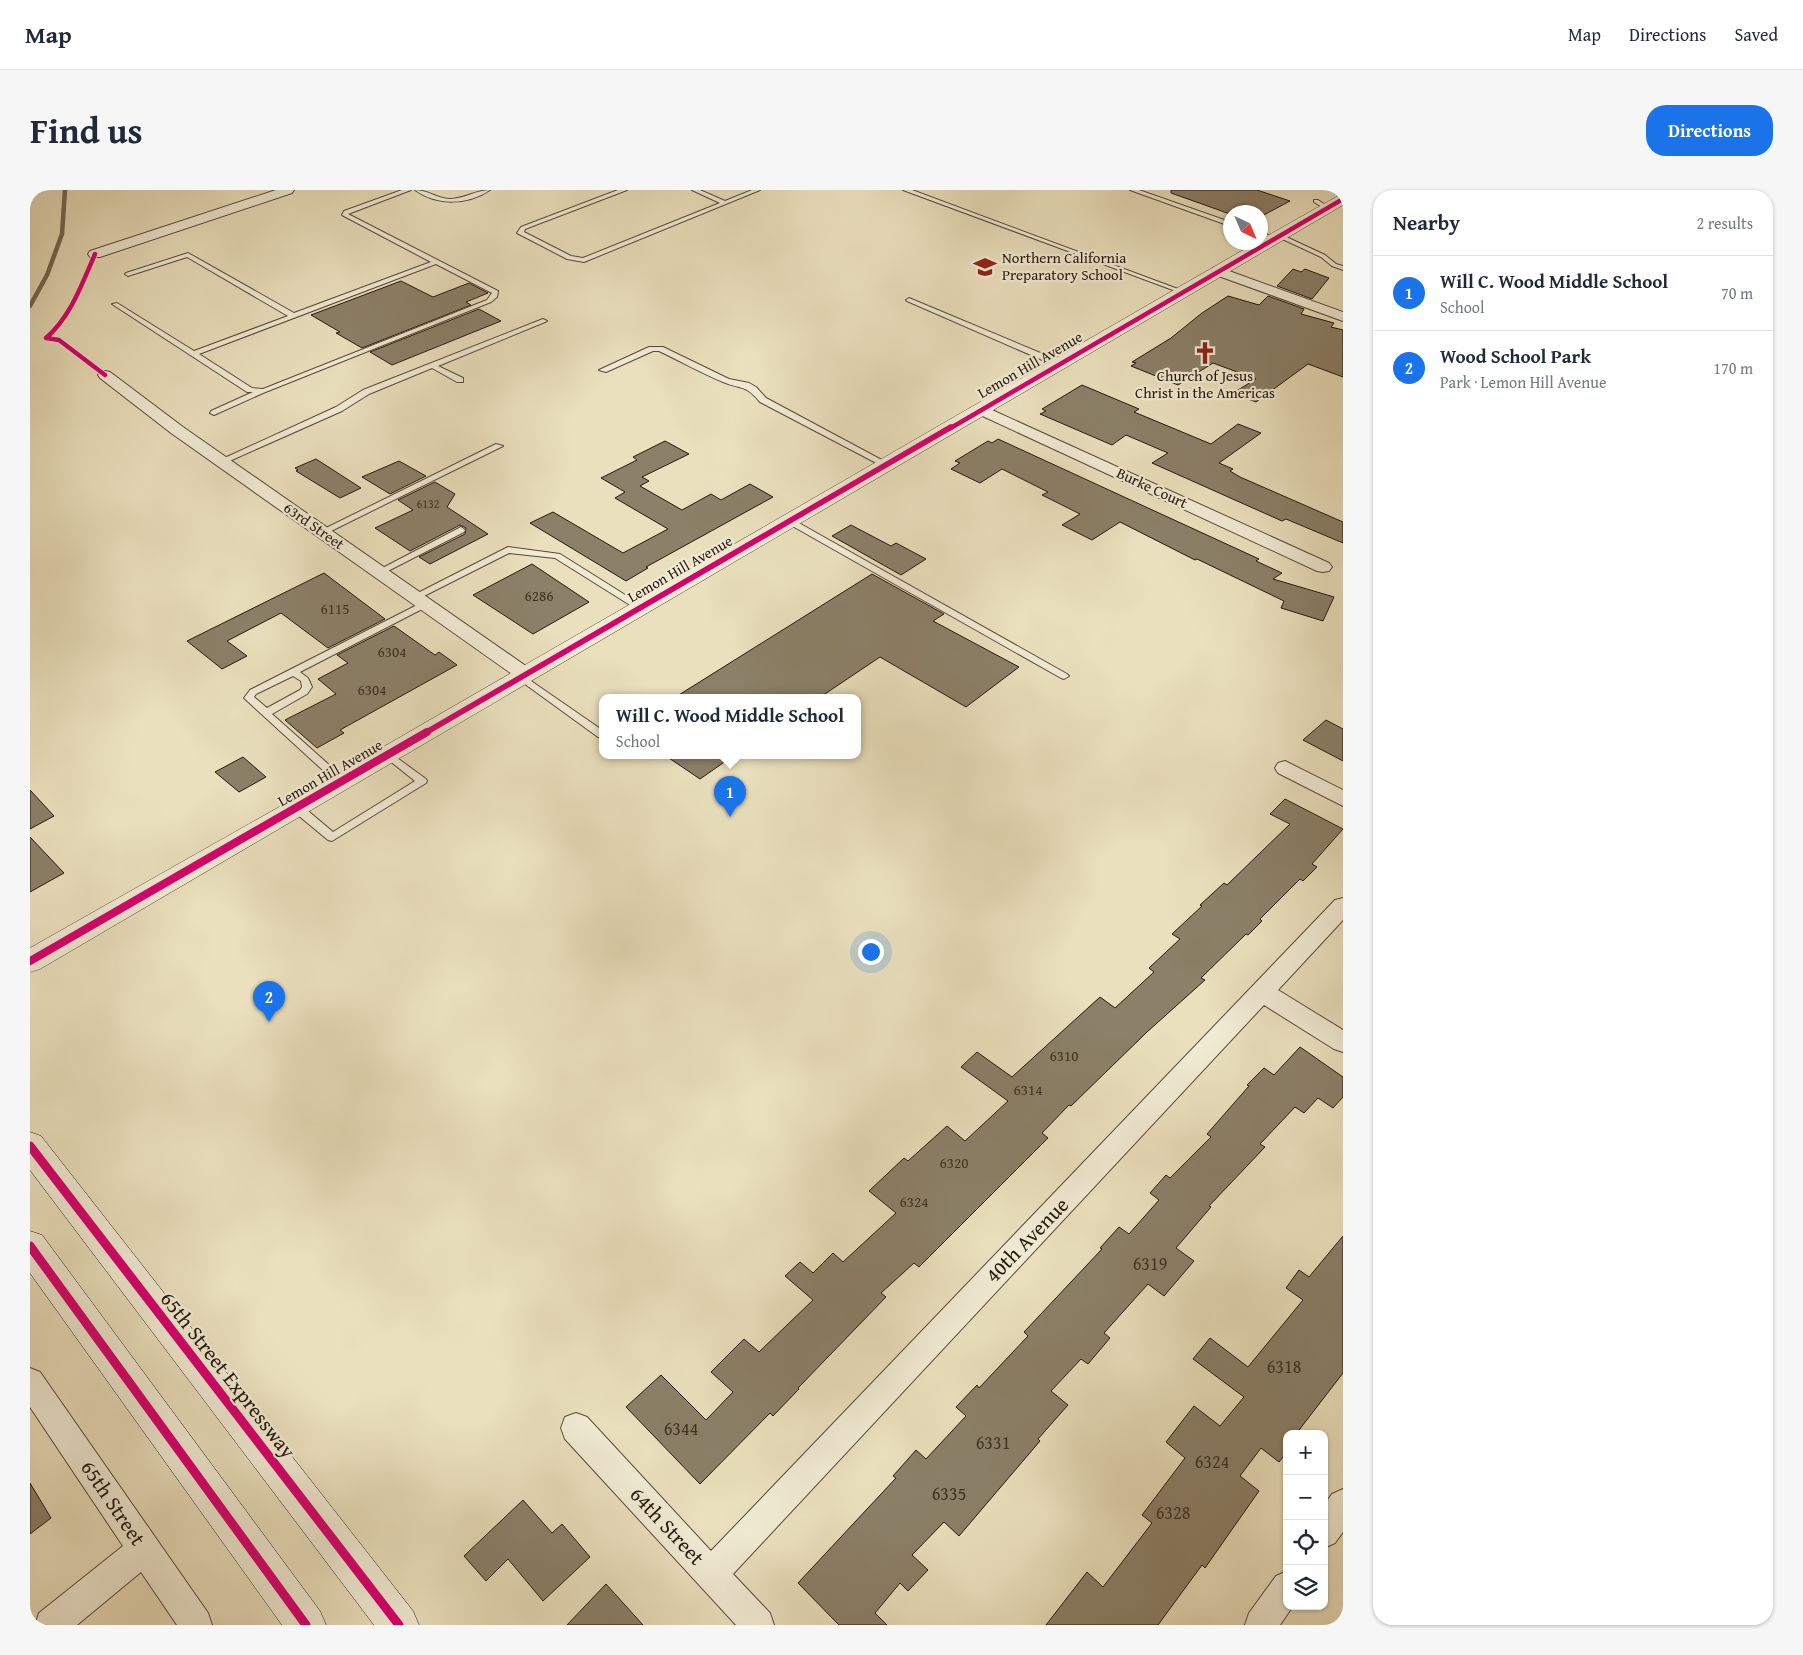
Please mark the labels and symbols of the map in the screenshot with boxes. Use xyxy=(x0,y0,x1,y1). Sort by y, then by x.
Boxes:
north arrow xyxy=(1223,205,1268,250)
place label: Northern California Preparatory School xyxy=(1002,247,1126,285)
school or university icon: Northern California Preparatory School xyxy=(972,254,998,280)
street label: Lemon Hill Avenue xyxy=(973,326,1086,403)
church icon: Church of Jesus Christ in the Americas xyxy=(1192,340,1218,366)
place label: Church of Jesus Christ in the Americas xyxy=(1135,365,1275,403)
street label: Burke Court xyxy=(1113,462,1192,513)
house number: 6132 xyxy=(416,495,440,512)
street label: 63rd Street xyxy=(280,497,349,555)
street label: Lemon Hill Avenue xyxy=(623,530,736,607)
house number: 6286 xyxy=(525,585,553,606)
house number: 6115 xyxy=(321,598,349,619)
house number: 6304 xyxy=(378,641,406,662)
house number: 6304 xyxy=(358,679,386,700)
street label: Lemon Hill Avenue xyxy=(273,734,386,811)
pin: 1 xyxy=(714,776,746,817)
your location xyxy=(858,939,884,965)
pin: 2 xyxy=(253,981,285,1022)
house number: 6310 xyxy=(1050,1045,1078,1066)
house number: 6314 xyxy=(1014,1079,1042,1100)
house number: 6320 xyxy=(940,1152,968,1173)
street label: 40th Avenue xyxy=(978,1190,1076,1289)
house number: 6324 xyxy=(900,1191,928,1212)
house number: 6319 xyxy=(1133,1250,1167,1277)
street label: 65th Street Expressway xyxy=(153,1285,304,1465)
house number: 6318 xyxy=(1267,1353,1301,1380)
house number: 6344 xyxy=(664,1415,698,1442)
house number: 6331 xyxy=(976,1429,1010,1456)
house number: 6324 xyxy=(1195,1448,1229,1475)
street label: 65th Street xyxy=(73,1454,154,1552)
street label: 64th Street xyxy=(623,1480,712,1572)
house number: 6335 xyxy=(932,1480,966,1507)
house number: 6328 xyxy=(1156,1499,1190,1526)

